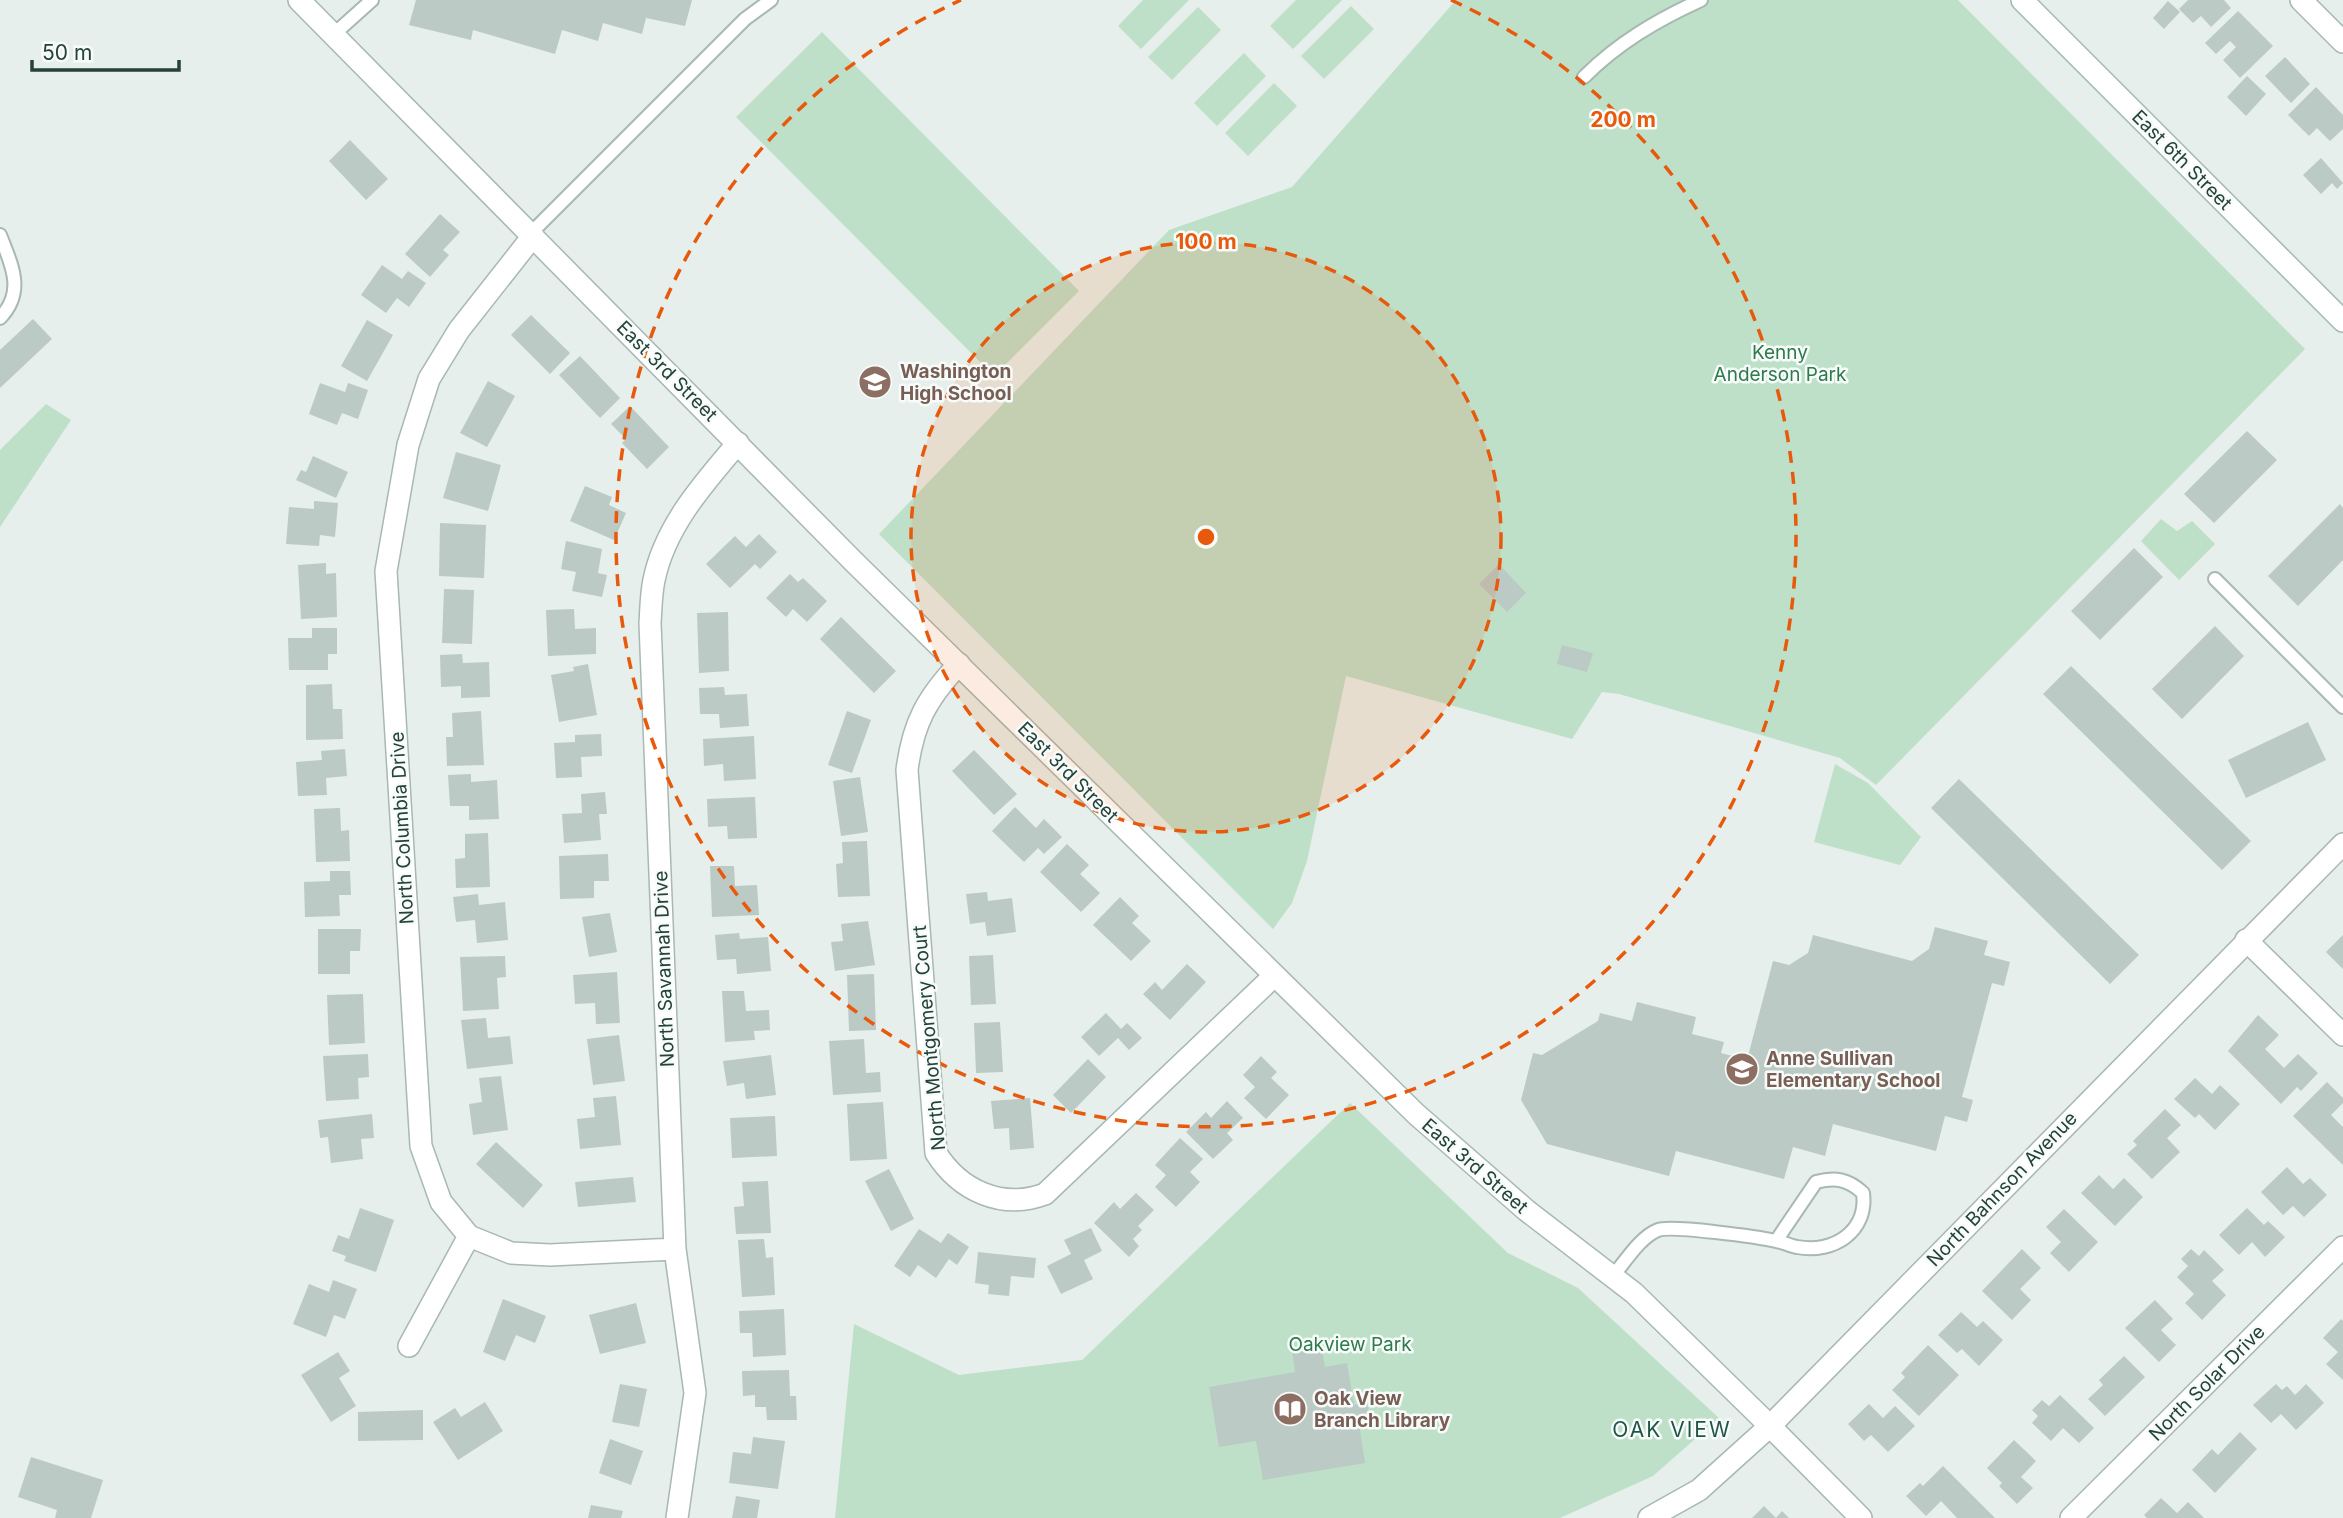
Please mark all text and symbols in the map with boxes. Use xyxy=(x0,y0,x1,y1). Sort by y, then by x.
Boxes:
scale bar xyxy=(32,28,178,72)
text: 50 m xyxy=(42,40,92,65)
street label: East 6th Street xyxy=(2127,105,2237,215)
text: 200 m xyxy=(1590,107,1656,132)
text: 100 m xyxy=(1175,229,1237,254)
street label: East 3rd Street xyxy=(612,316,722,426)
park label: Kenny Anderson Park xyxy=(1714,341,1847,386)
place label: Washington High School xyxy=(900,360,1012,405)
school or university icon: Washington High School xyxy=(856,363,894,401)
centre of rings xyxy=(1194,525,1218,549)
street label: East 3rd Street xyxy=(1013,717,1123,827)
street label: North Columbia Drive xyxy=(385,731,419,925)
street label: North Savannah Drive xyxy=(649,870,679,1068)
street label: North Montgomery Court xyxy=(908,924,950,1152)
place label: Anne Sullivan Elementary School xyxy=(1766,1047,1940,1092)
school or university icon: Anne Sullivan Elementary School xyxy=(1723,1050,1761,1088)
street label: North Bahnson Avenue xyxy=(1922,1107,2082,1271)
street label: East 3rd Street xyxy=(1417,1114,1533,1218)
street label: North Solar Drive xyxy=(2144,1320,2270,1446)
park label: Oakview Park xyxy=(1288,1333,1412,1356)
place label: Oak View Branch Library xyxy=(1314,1387,1451,1432)
library icon: Oak View Branch Library xyxy=(1271,1390,1309,1428)
district label: OAK VIEW xyxy=(1612,1417,1732,1442)

